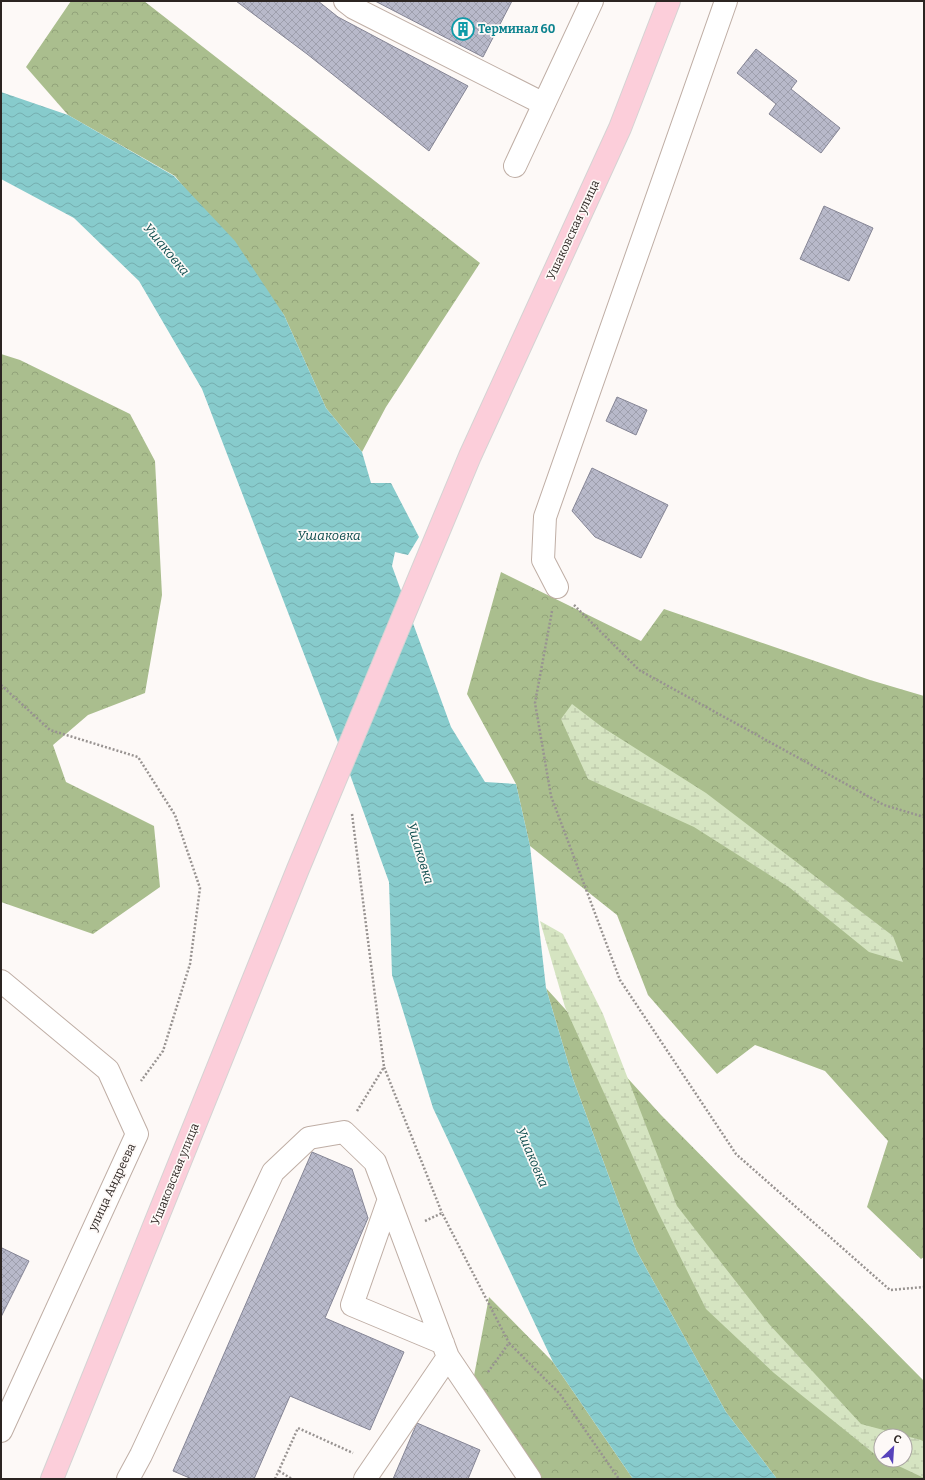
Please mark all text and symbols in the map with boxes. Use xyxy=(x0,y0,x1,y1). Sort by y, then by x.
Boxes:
building icon: Терминал 60 xyxy=(450,16,476,42)
place label: Терминал 60 xyxy=(478,22,556,36)
street label: Ушаковская улица xyxy=(544,177,603,282)
water label: Ушаковка xyxy=(141,220,193,278)
water label: Ушаковка xyxy=(297,528,361,543)
water label: Ушаковка xyxy=(404,821,437,886)
street label: Ушаковская улица xyxy=(148,1121,202,1227)
water label: Ушаковка xyxy=(513,1125,552,1189)
street label: улица Андреева xyxy=(85,1141,139,1234)
north arrow xyxy=(873,1428,913,1468)
text: С xyxy=(891,1432,903,1447)

